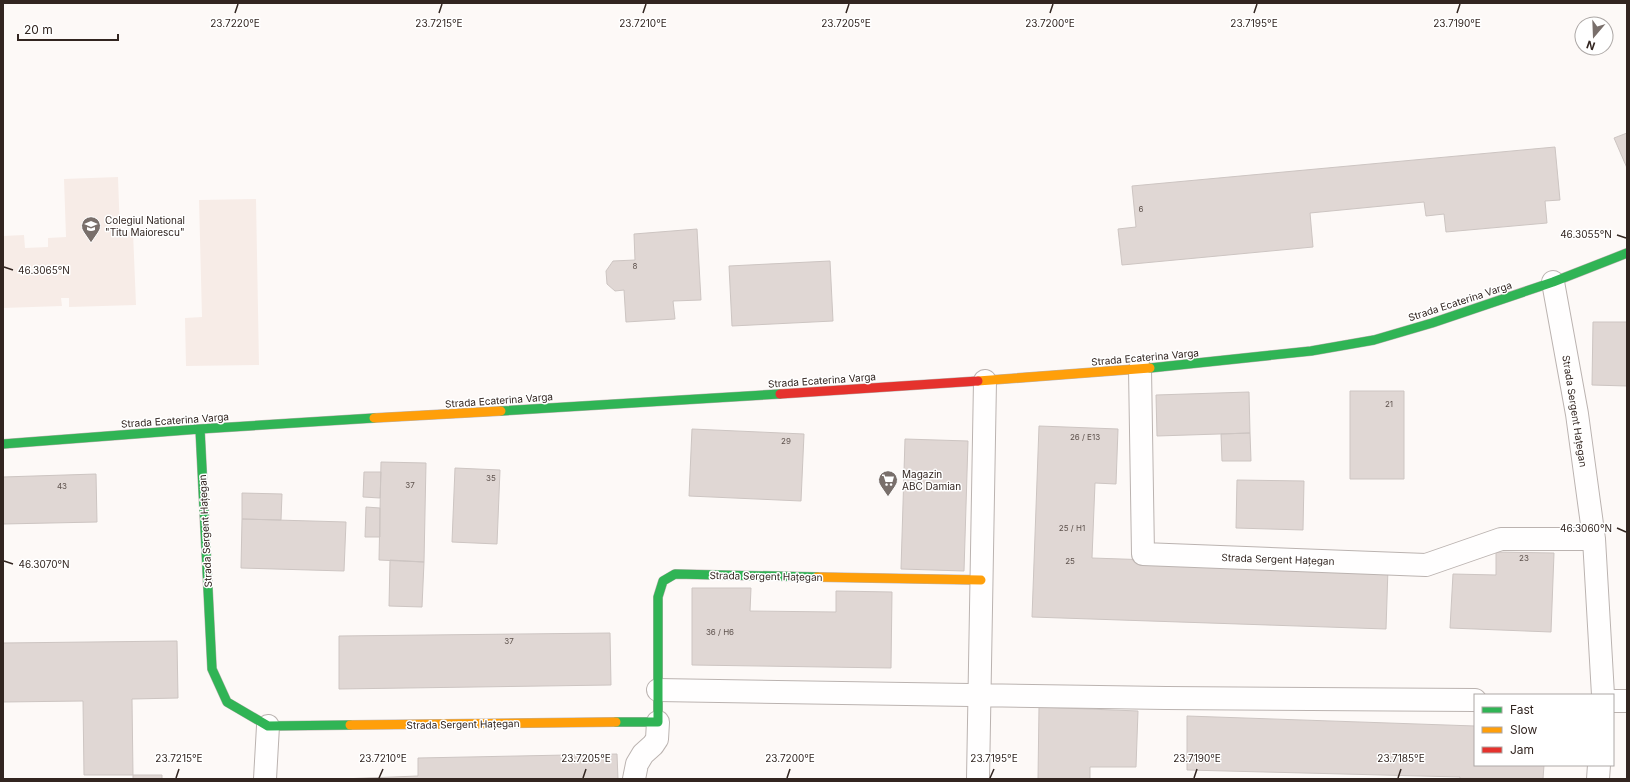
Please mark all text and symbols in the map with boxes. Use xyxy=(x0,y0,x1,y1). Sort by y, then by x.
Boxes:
scale bar xyxy=(18,16,118,42)
north arrow xyxy=(1574,16,1614,56)
text: 23.7220°E xyxy=(210,17,260,29)
text: 23.7215°E xyxy=(415,17,463,29)
text: 23.7210°E xyxy=(619,17,667,29)
text: 23.7205°E xyxy=(821,17,871,29)
text: 23.7200°E xyxy=(1025,17,1075,29)
text: 23.7195°E xyxy=(1230,17,1278,29)
text: 23.7190°E xyxy=(1433,17,1481,29)
text: 20 m xyxy=(24,22,53,37)
text: N xyxy=(1584,37,1597,53)
house number: 6 xyxy=(1139,204,1144,214)
place label: Colegiul National "Titu Maiorescu" xyxy=(105,214,185,238)
school or university icon: Colegiul National "Titu Maiorescu" xyxy=(80,215,102,243)
text: 46.3055°N xyxy=(1560,228,1612,240)
house number: 8 xyxy=(633,261,638,271)
text: 46.3065°N xyxy=(18,264,70,276)
street label: Strada Ecaterina Varga xyxy=(1407,279,1513,323)
street label: Strada Ecaterina Varga xyxy=(1091,346,1199,368)
street label: Strada Sergent Hațegan xyxy=(1559,354,1590,468)
street label: Strada Ecaterina Varga xyxy=(768,370,876,390)
street label: Strada Ecaterina Varga xyxy=(445,390,553,410)
house number: 21 xyxy=(1385,399,1393,409)
street label: Strada Ecaterina Varga xyxy=(121,410,229,430)
house number: 26 / E13 xyxy=(1070,432,1100,442)
house number: 29 xyxy=(781,436,791,446)
place label: Magazin ABC Damian xyxy=(902,468,961,492)
supermarket icon: Magazin ABC Damian xyxy=(877,469,899,497)
house number: 35 xyxy=(486,473,496,483)
street label: Strada Sergent Hațegan xyxy=(196,474,215,588)
house number: 37 xyxy=(405,480,415,490)
house number: 43 xyxy=(57,481,67,491)
text: 46.3060°N xyxy=(1560,522,1612,534)
house number: 25 / H1 xyxy=(1059,523,1085,533)
street label: Strada Sergent Hațegan xyxy=(1221,551,1335,568)
house number: 23 xyxy=(1519,553,1529,563)
house number: 25 xyxy=(1065,556,1075,566)
text: 46.3070°N xyxy=(18,558,70,570)
street label: Strada Sergent Hațegan xyxy=(709,569,823,584)
house number: 36 / H6 xyxy=(706,627,734,637)
house number: 37 xyxy=(504,636,514,646)
legend xyxy=(1474,694,1614,766)
text: Fast xyxy=(1510,702,1534,717)
street label: Strada Sergent Hațegan xyxy=(406,717,520,732)
text: Slow xyxy=(1510,722,1538,737)
text: Jam xyxy=(1510,742,1534,757)
text: 23.7215°E xyxy=(155,752,203,764)
text: 23.7210°E xyxy=(359,752,407,764)
text: 23.7205°E xyxy=(561,752,611,764)
text: 23.7200°E xyxy=(765,752,815,764)
text: 23.7195°E xyxy=(970,752,1018,764)
text: 23.7190°E xyxy=(1173,752,1221,764)
text: 23.7185°E xyxy=(1377,752,1425,764)

